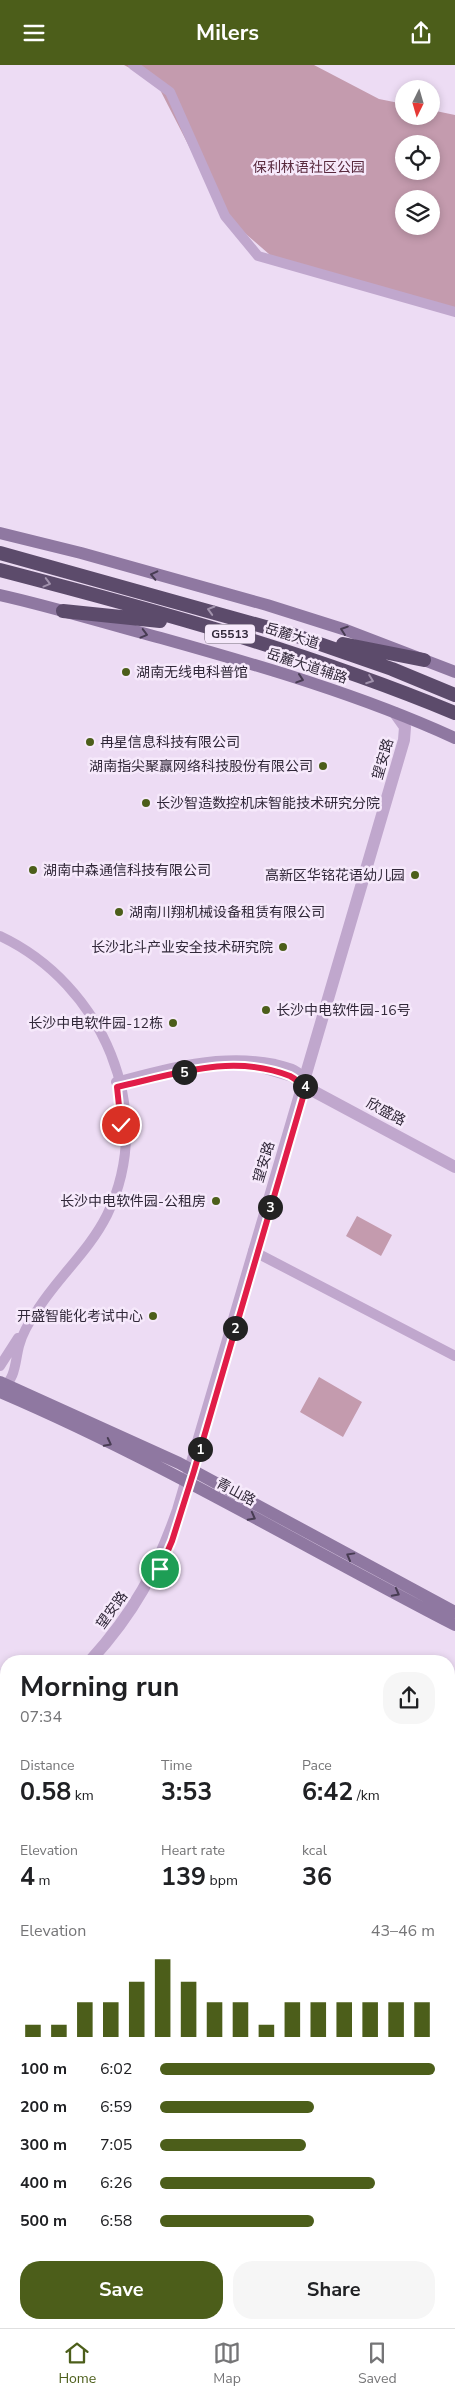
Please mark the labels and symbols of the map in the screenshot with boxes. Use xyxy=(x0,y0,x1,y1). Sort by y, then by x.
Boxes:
north arrow xyxy=(395,80,440,125)
park label: 保利林语社区公园 xyxy=(253,158,365,177)
one-way arrow xyxy=(150,570,159,581)
one-way arrow xyxy=(43,577,51,587)
one-way arrow xyxy=(207,606,215,616)
street label: 岳麓大道 xyxy=(262,619,322,653)
road number: G5513 xyxy=(205,625,255,643)
one-way arrow xyxy=(340,626,349,636)
one-way arrow xyxy=(140,628,148,638)
street label: 岳麓大道辅路 xyxy=(264,644,350,688)
place label: 湖南无线电科普馆 xyxy=(136,663,248,682)
marker: 湖南无线电科普馆 xyxy=(120,666,132,678)
one-way arrow xyxy=(296,673,304,683)
one-way arrow xyxy=(366,674,374,684)
place label: 冉星信息科技有限公司 xyxy=(100,733,240,752)
marker: 冉星信息科技有限公司 xyxy=(84,736,96,748)
street label: 望安路 xyxy=(368,736,398,782)
place label: 湖南指尖聚赢网络科技股份有限公司 xyxy=(89,757,313,776)
marker: 湖南指尖聚赢网络科技股份有限公司 xyxy=(317,760,329,772)
place label: 长沙智造数控机床智能技术研究分院 xyxy=(156,794,380,813)
marker: 长沙智造数控机床智能技术研究分院 xyxy=(140,797,152,809)
place label: 湖南中森通信科技有限公司 xyxy=(43,861,211,880)
marker: 湖南中森通信科技有限公司 xyxy=(27,864,39,876)
place label: 高新区华铭花语幼儿园 xyxy=(265,866,405,885)
marker: 高新区华铭花语幼儿园 xyxy=(409,869,421,881)
place label: 湖南川翔机械设备租赁有限公司 xyxy=(129,903,325,922)
marker: 湖南川翔机械设备租赁有限公司 xyxy=(113,906,125,918)
place label: 长沙北斗产业安全技术研究院 xyxy=(91,938,273,957)
marker: 长沙北斗产业安全技术研究院 xyxy=(277,941,289,953)
place label: 长沙中电软件园-16号 xyxy=(276,1001,411,1020)
marker: 长沙中电软件园-16号 xyxy=(260,1004,272,1016)
place label: 长沙中电软件园-12栋 xyxy=(28,1014,163,1033)
marker: 长沙中电软件园-12栋 xyxy=(167,1017,179,1029)
pin: 5 xyxy=(172,1059,196,1085)
pin: 4 xyxy=(292,1073,318,1099)
street label: 欣盛路 xyxy=(363,1094,409,1130)
pin xyxy=(100,1104,142,1146)
street label: 望安路 xyxy=(249,1139,279,1185)
place label: 长沙中电软件园-公租房 xyxy=(60,1192,206,1211)
marker: 长沙中电软件园-公租房 xyxy=(210,1195,222,1207)
pin: 3 xyxy=(258,1195,282,1219)
place label: 开盛智能化考试中心 xyxy=(17,1307,143,1326)
marker: 开盛智能化考试中心 xyxy=(147,1310,159,1322)
pin: 2 xyxy=(222,1315,248,1341)
one-way arrow xyxy=(102,1436,111,1446)
pin: 1 xyxy=(188,1437,212,1461)
street label: 青山路 xyxy=(213,1474,259,1510)
one-way arrow xyxy=(247,1511,256,1521)
pin xyxy=(139,1548,181,1590)
one-way arrow xyxy=(346,1553,355,1563)
street label: 望安路 xyxy=(92,1587,132,1633)
one-way arrow xyxy=(390,1587,399,1597)

